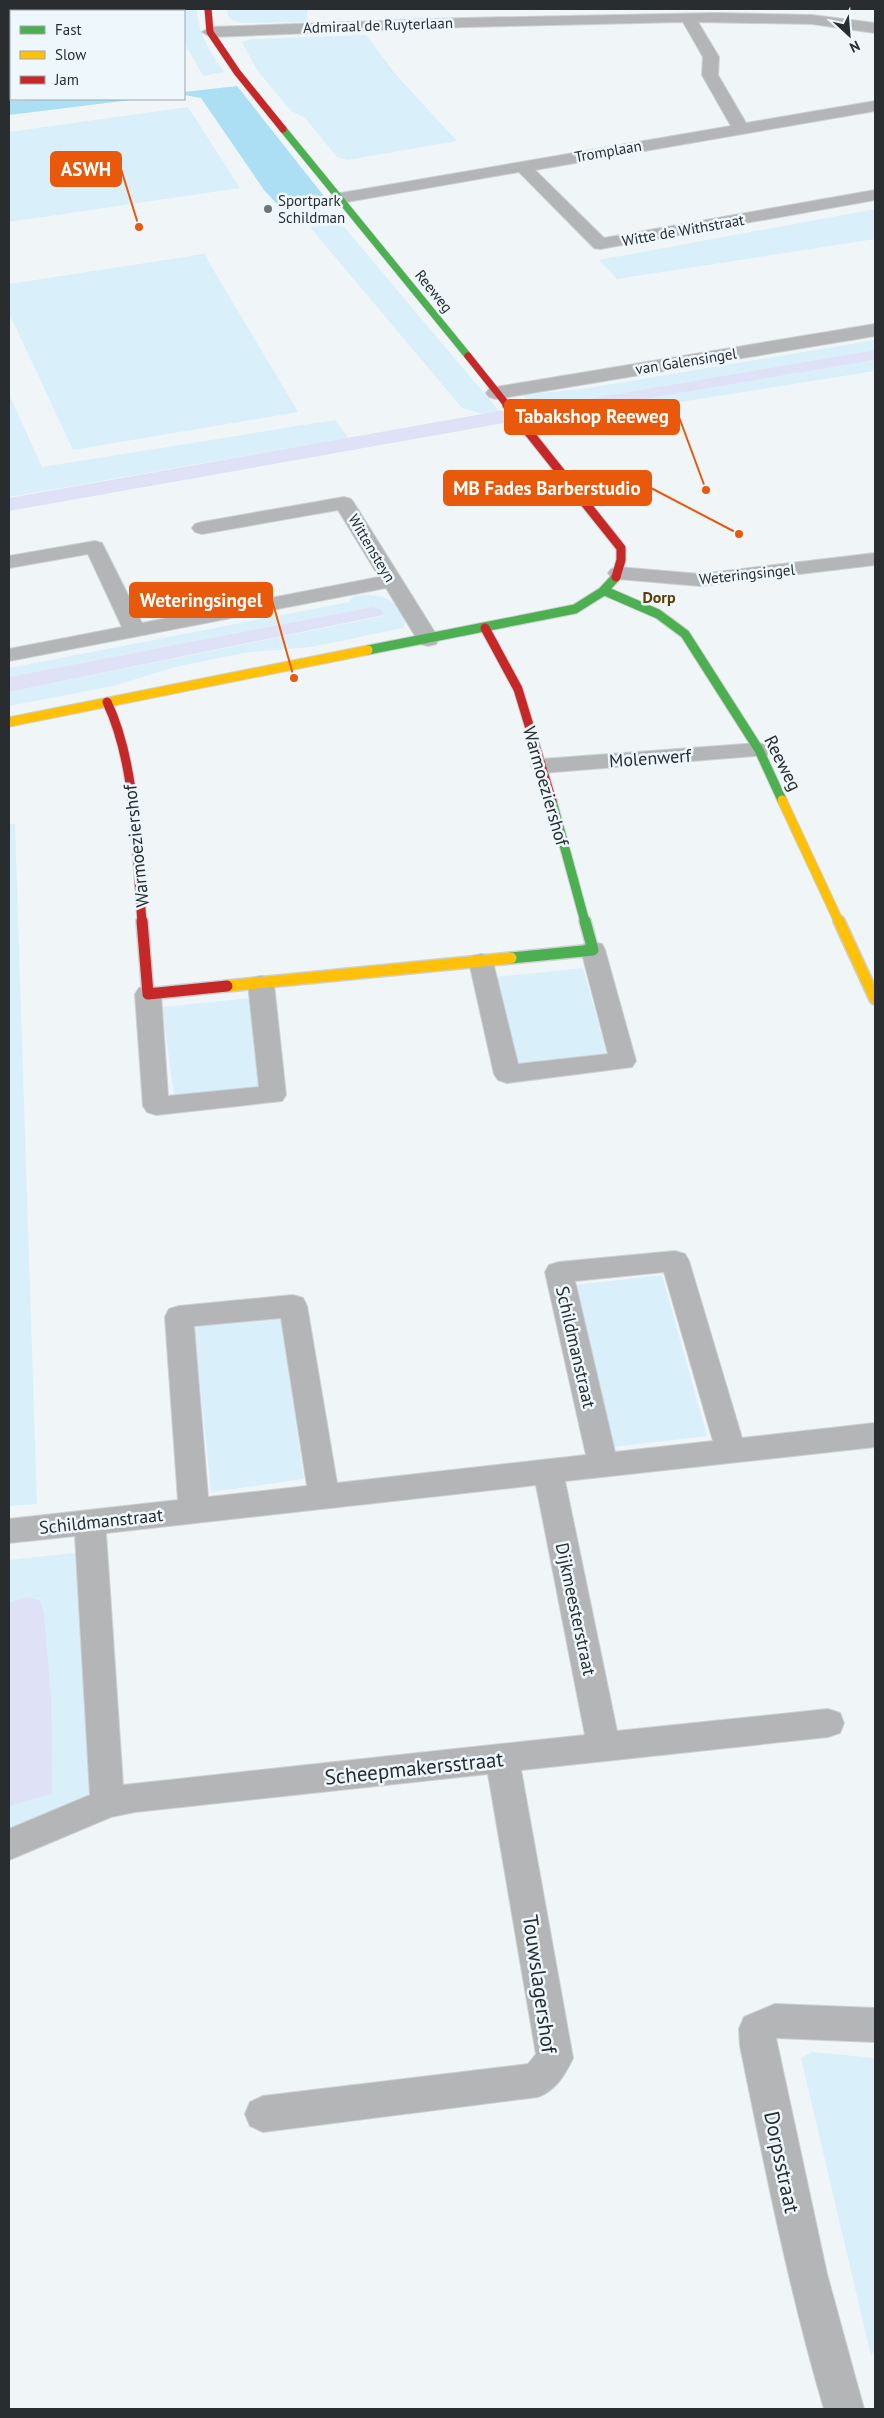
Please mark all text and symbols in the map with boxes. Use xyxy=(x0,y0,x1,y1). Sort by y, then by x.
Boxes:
legend xyxy=(10,10,185,100)
north arrow xyxy=(824,10,874,60)
street label: Admiraal de Ruyterlaan xyxy=(303,13,453,37)
text: Fast xyxy=(55,20,82,39)
text: N xyxy=(847,37,863,57)
text: Slow xyxy=(55,45,86,64)
text: Jam xyxy=(54,70,79,89)
street label: Tromplaan xyxy=(573,136,643,166)
callout: ASWH xyxy=(51,152,121,186)
text: ASWH xyxy=(61,157,111,181)
place label: Sportpark Schildman xyxy=(278,191,345,227)
marker: Sportpark Schildman xyxy=(262,203,274,215)
street label: Witte de Withstraat xyxy=(620,210,746,250)
street label: Reeweg xyxy=(411,266,457,316)
street label: van Galensingel xyxy=(634,344,739,378)
callout: Tabakshop Reeweg xyxy=(505,400,679,434)
text: Tabakshop Reeweg xyxy=(515,404,669,428)
callout: MB Fades Barberstudio xyxy=(444,471,651,505)
text: MB Fades Barberstudio xyxy=(453,476,641,500)
street label: Wittensteyn xyxy=(344,511,400,585)
street label: Weteringsingel xyxy=(698,559,796,588)
callout: Weteringsingel xyxy=(130,583,272,617)
district label: Dorp xyxy=(642,587,676,607)
text: Weteringsingel xyxy=(140,588,263,612)
street label: Warmoeziershof xyxy=(518,724,574,850)
street label: Reeweg xyxy=(759,731,807,795)
street label: Molenwerf xyxy=(608,744,693,772)
street label: Warmoeziershof xyxy=(118,782,154,908)
street label: Schildmanstraat xyxy=(551,1284,601,1410)
street label: Schildmanstraat xyxy=(38,1503,164,1539)
street label: Dijkmeesterstraat xyxy=(551,1540,601,1678)
street label: Scheepmakersstraat xyxy=(323,1745,505,1791)
street label: Touwslagershof xyxy=(517,1913,563,2056)
street label: Dorpsstraat xyxy=(758,2109,806,2215)

